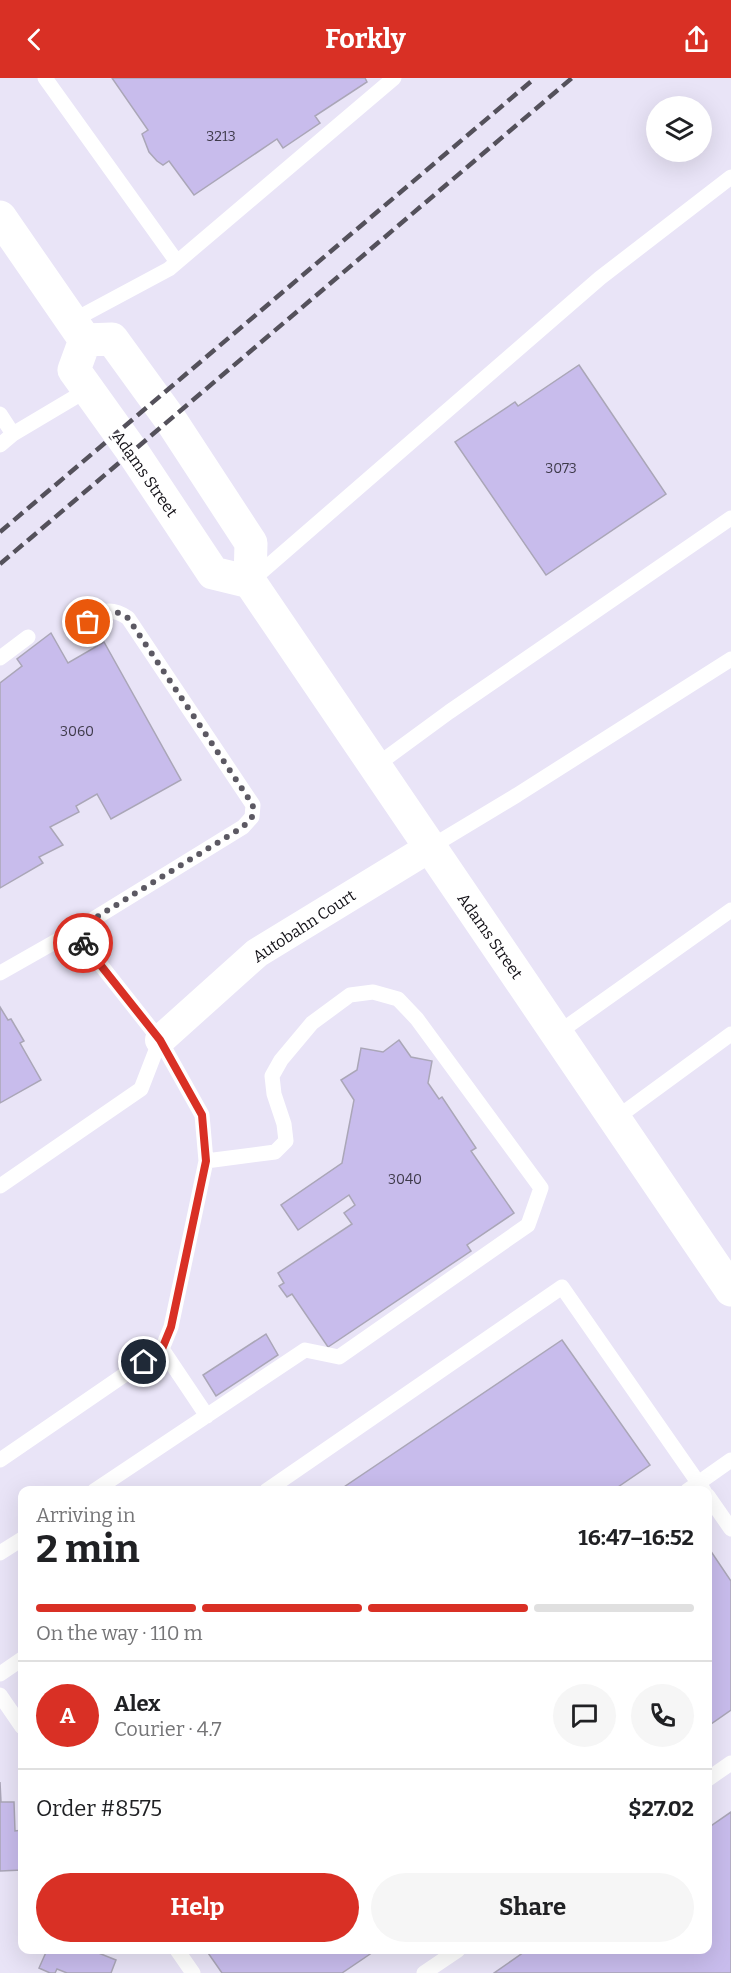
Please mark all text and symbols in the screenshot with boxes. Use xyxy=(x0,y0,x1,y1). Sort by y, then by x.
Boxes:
icon: back xyxy=(18,23,51,56)
text: Forkly xyxy=(325,23,406,55)
icon: share xyxy=(680,23,713,56)
map controls xyxy=(646,96,712,162)
button: layers xyxy=(646,96,712,162)
house number: 3213 xyxy=(206,128,236,145)
street label: Adams Street xyxy=(108,427,182,521)
house number: 3073 xyxy=(545,460,577,477)
pin xyxy=(62,596,113,647)
icon: bag xyxy=(71,605,104,638)
house number: 3060 xyxy=(60,723,94,740)
street label: Autobahn Court xyxy=(249,886,359,966)
street label: Adams Street xyxy=(453,889,527,983)
courier xyxy=(53,913,113,973)
icon: bike xyxy=(67,927,100,960)
house number: 3040 xyxy=(388,1171,422,1188)
pin xyxy=(118,1336,169,1387)
icon: home xyxy=(127,1345,160,1378)
text: Arriving in xyxy=(36,1503,135,1527)
text: 16:47–16:52 xyxy=(578,1524,694,1551)
text: 2 min xyxy=(36,1526,140,1572)
text: On the way · 110 m xyxy=(36,1621,203,1645)
button: chat xyxy=(553,1684,616,1747)
button: phone xyxy=(631,1684,694,1747)
text: Alex xyxy=(114,1690,160,1717)
text: A xyxy=(60,1702,75,1729)
text: Courier · 4.7 xyxy=(114,1717,222,1741)
text: Order #8575 xyxy=(36,1795,162,1822)
text: $27.02 xyxy=(628,1795,694,1822)
button: Help xyxy=(36,1873,359,1942)
button: Share xyxy=(371,1873,694,1942)

